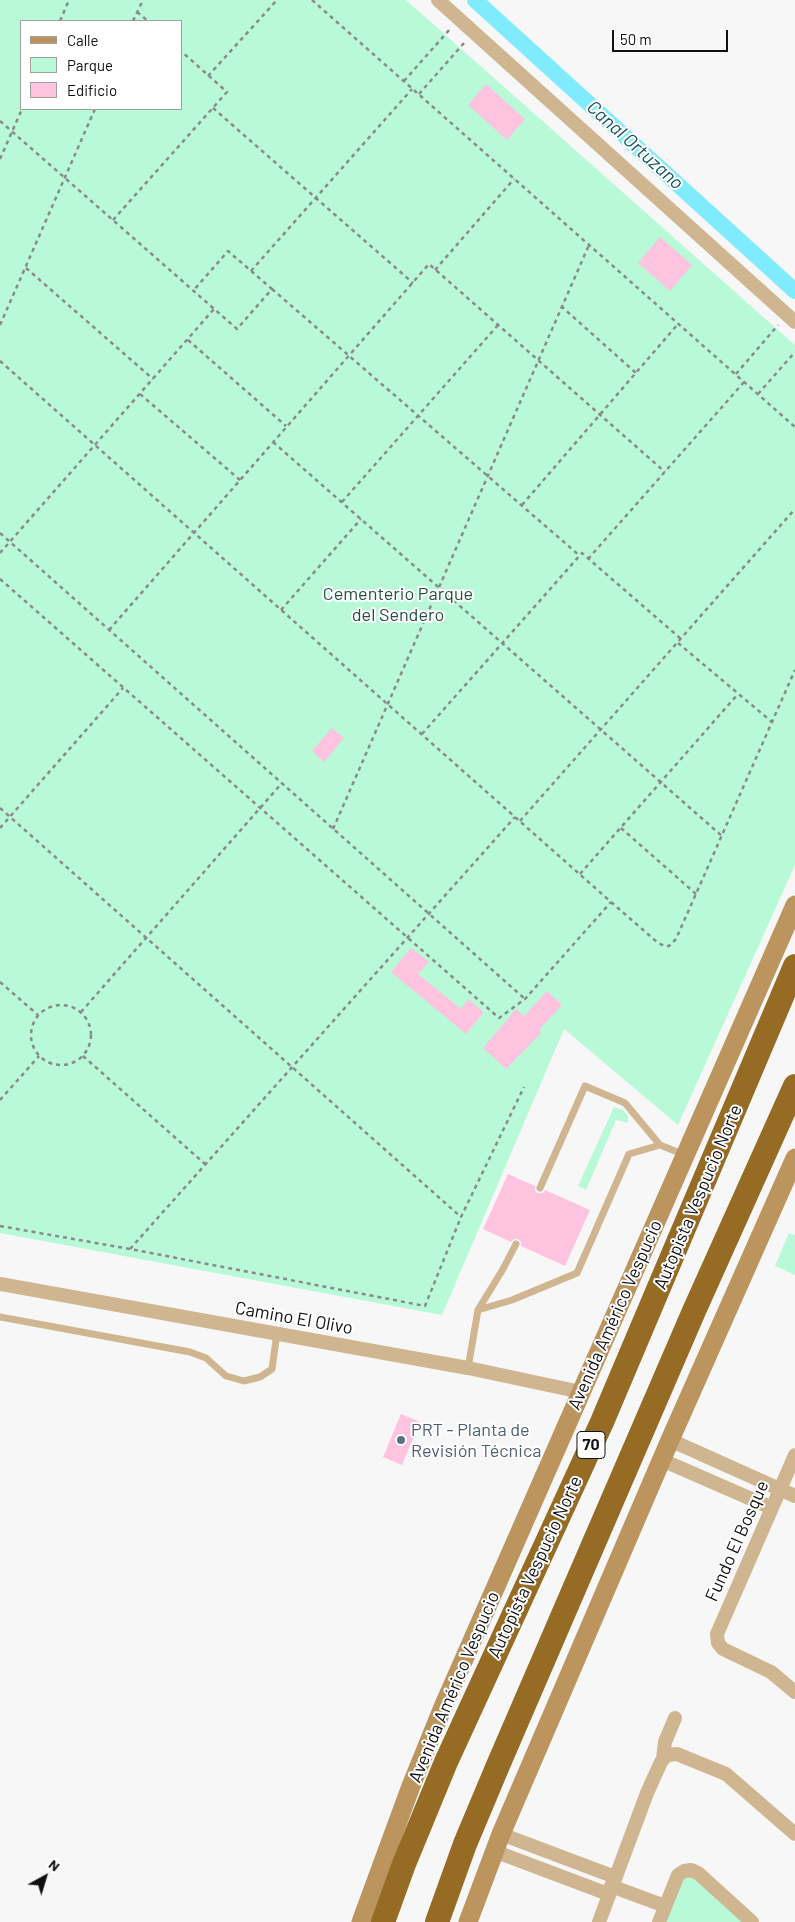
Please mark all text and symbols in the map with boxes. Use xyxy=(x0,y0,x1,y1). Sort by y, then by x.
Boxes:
legend xyxy=(20,20,182,110)
scale bar xyxy=(615,20,731,52)
text: 50 m xyxy=(620,30,652,48)
text: Calle xyxy=(67,31,99,49)
text: Parque xyxy=(67,56,113,74)
text: Edificio xyxy=(67,81,117,99)
water label: Canal Ortuzano xyxy=(582,96,688,194)
park label: Cementerio Parque del Sendero xyxy=(323,583,473,626)
street label: Autopista Vespucio Norte xyxy=(649,1101,747,1293)
street label: Avenida Américo Vespucio xyxy=(563,1217,667,1413)
street label: Camino El Olivo xyxy=(233,1297,355,1339)
place label: PRT - Planta de Revisión Técnica xyxy=(411,1419,541,1462)
road number: 70 xyxy=(577,1432,605,1458)
marker: PRT - Planta de Revisión Técnica xyxy=(395,1434,407,1446)
street label: Autopista Vespucio Norte xyxy=(483,1472,587,1662)
street label: Fundo El Bosque xyxy=(701,1477,773,1605)
street label: Avenida Américo Vespucio xyxy=(404,1588,504,1786)
north arrow xyxy=(20,1852,70,1902)
text: N xyxy=(46,1855,64,1874)

